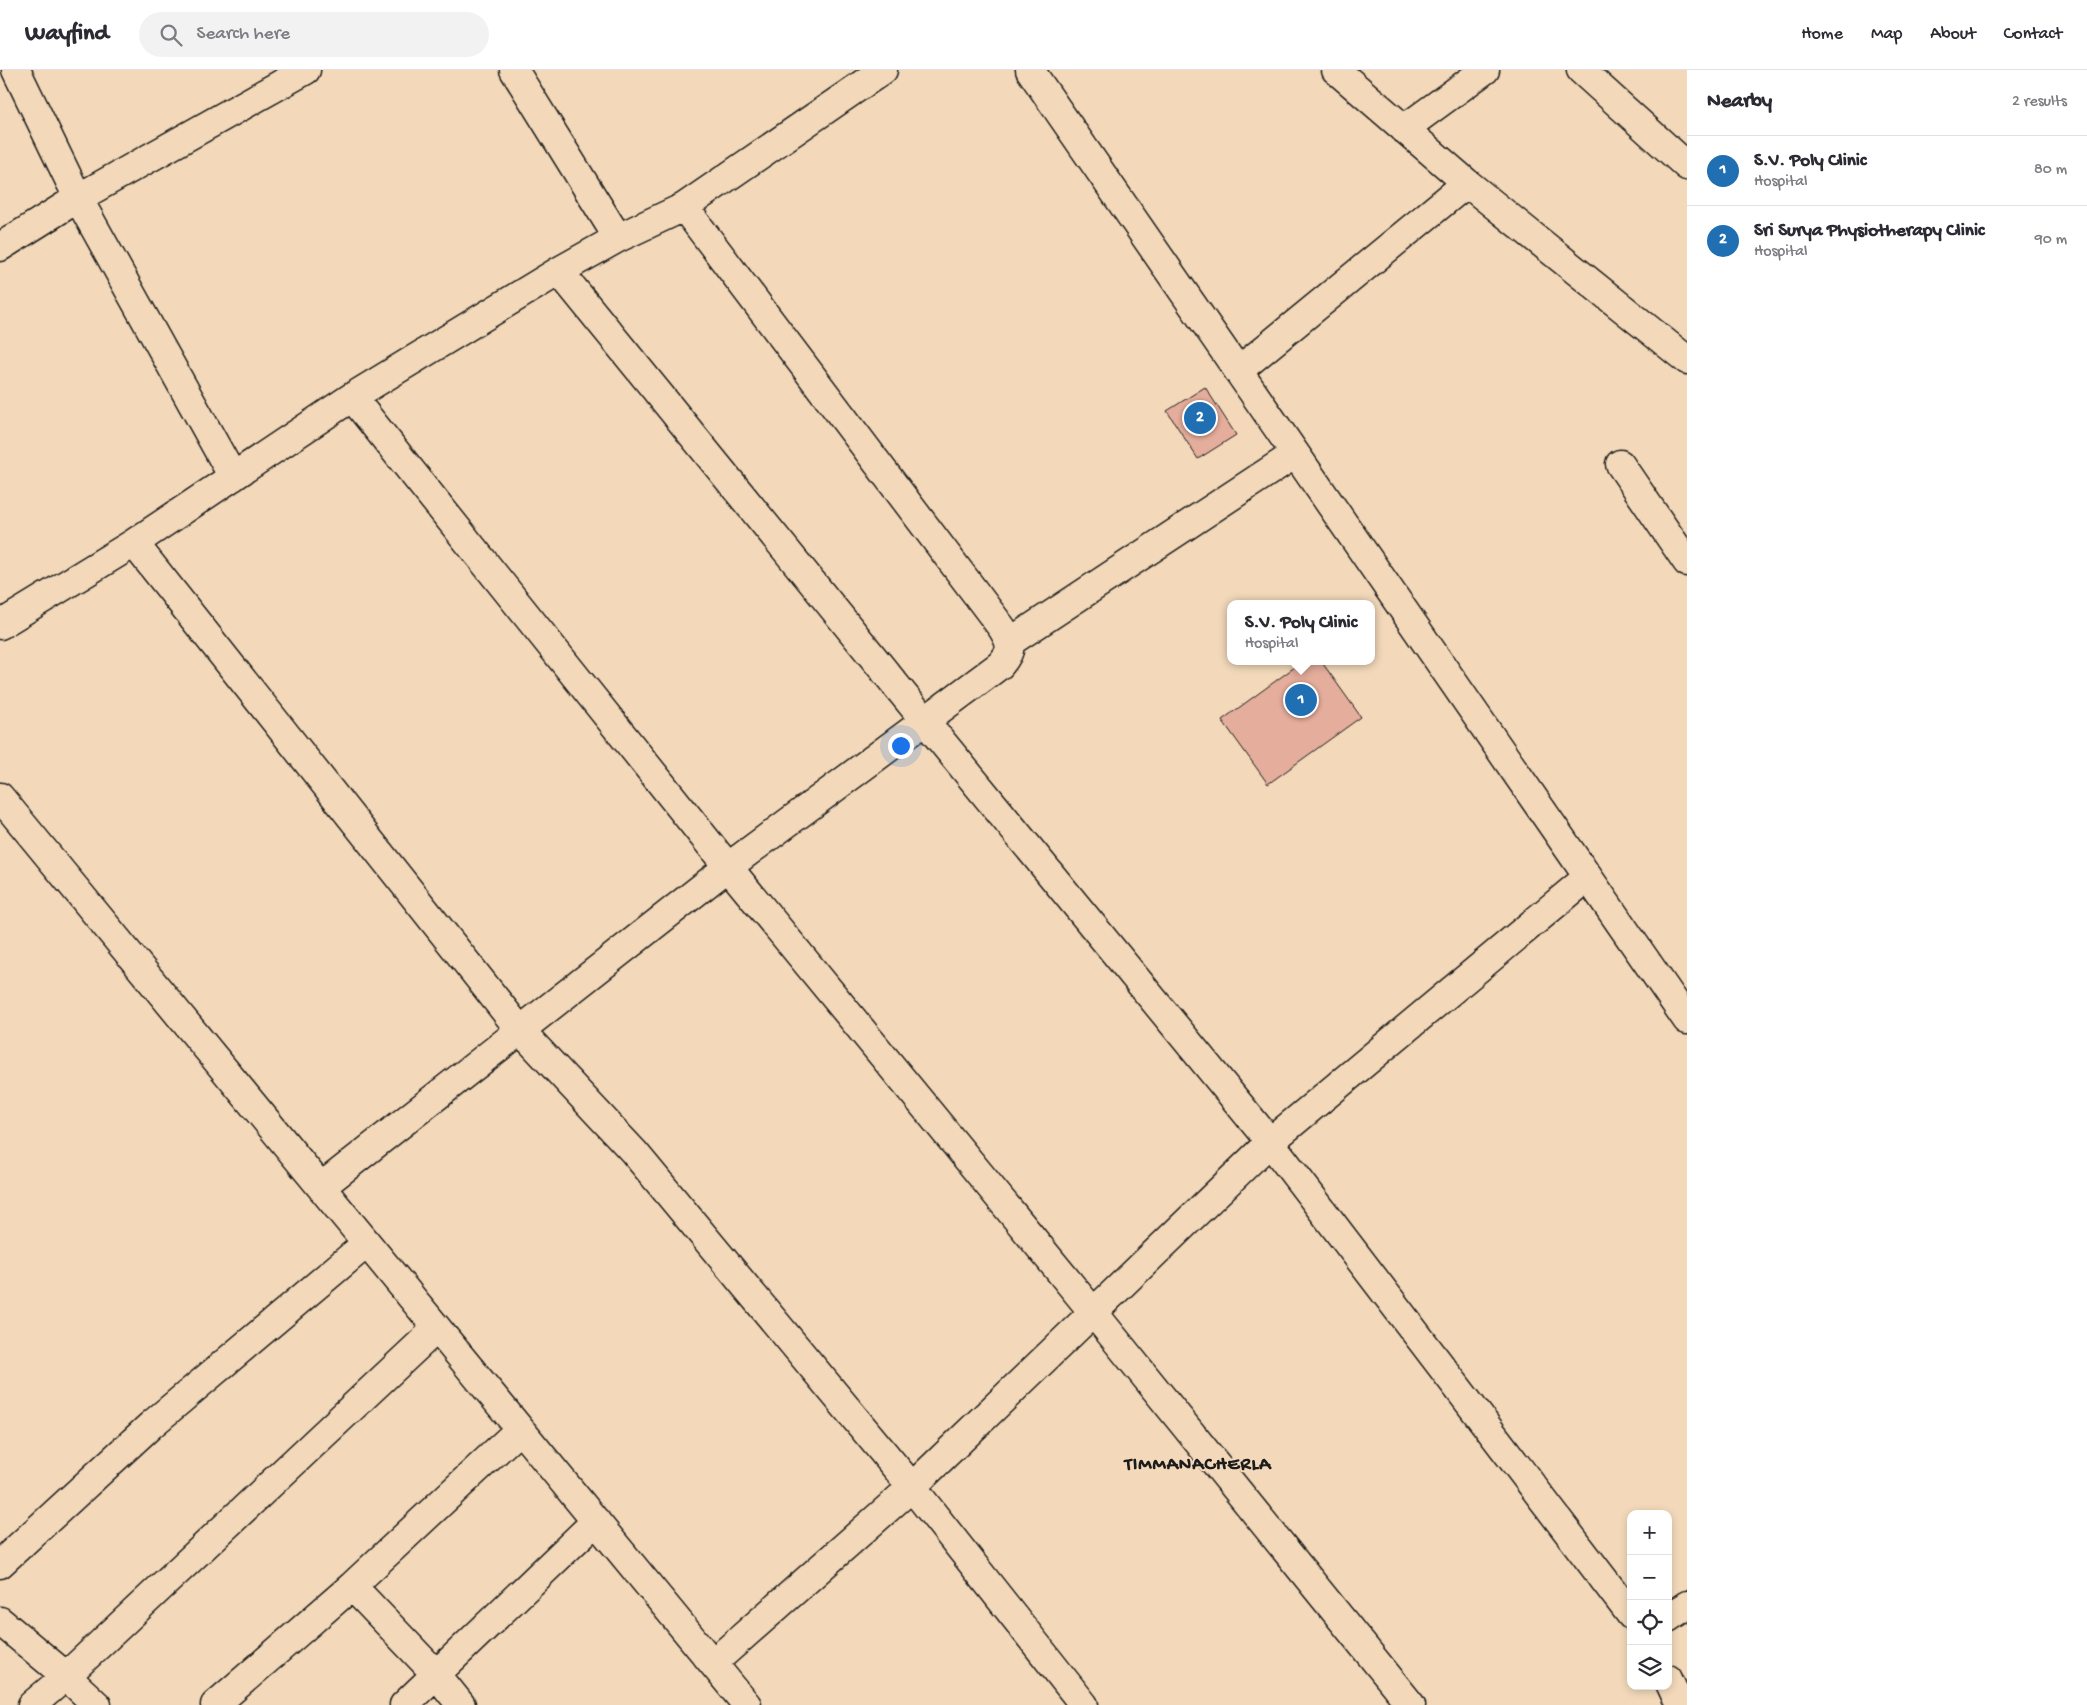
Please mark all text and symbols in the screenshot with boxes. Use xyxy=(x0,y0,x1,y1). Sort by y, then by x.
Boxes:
search box xyxy=(139,12,489,57)
text: Wayfind xyxy=(25,20,109,49)
icon: search xyxy=(157,21,185,49)
text: Search here xyxy=(197,23,290,46)
text: Home xyxy=(1801,24,1843,45)
text: Map xyxy=(1871,24,1902,45)
text: About xyxy=(1930,24,1976,45)
text: Contact xyxy=(2004,24,2062,45)
text: Nearby xyxy=(1707,90,1772,115)
text: 2 results xyxy=(2012,93,2067,112)
text: S.V. Poly Clinic xyxy=(1754,150,1866,173)
text: 1 xyxy=(1720,161,1726,180)
text: 80 m xyxy=(2034,161,2067,180)
text: Hospital xyxy=(1754,173,1808,192)
text: Sri Surya Physiotherapy Clinic xyxy=(1754,220,1984,243)
text: 2 xyxy=(1719,231,1727,250)
text: 90 m xyxy=(2035,231,2067,250)
text: Hospital xyxy=(1754,243,1808,262)
pin: 2 xyxy=(1184,399,1216,437)
popup xyxy=(1227,600,1375,665)
text: S.V. Poly Clinic xyxy=(1245,612,1357,635)
text: Hospital xyxy=(1245,635,1298,654)
pin: 1 xyxy=(1285,681,1317,719)
your location xyxy=(888,733,914,759)
district label: TIMMANACHERLA xyxy=(1122,1454,1272,1477)
map controls xyxy=(1627,1510,1672,1690)
button: + xyxy=(1627,1510,1672,1555)
button: − xyxy=(1627,1555,1672,1600)
button: locate xyxy=(1627,1600,1672,1645)
button: layers xyxy=(1627,1645,1672,1690)

